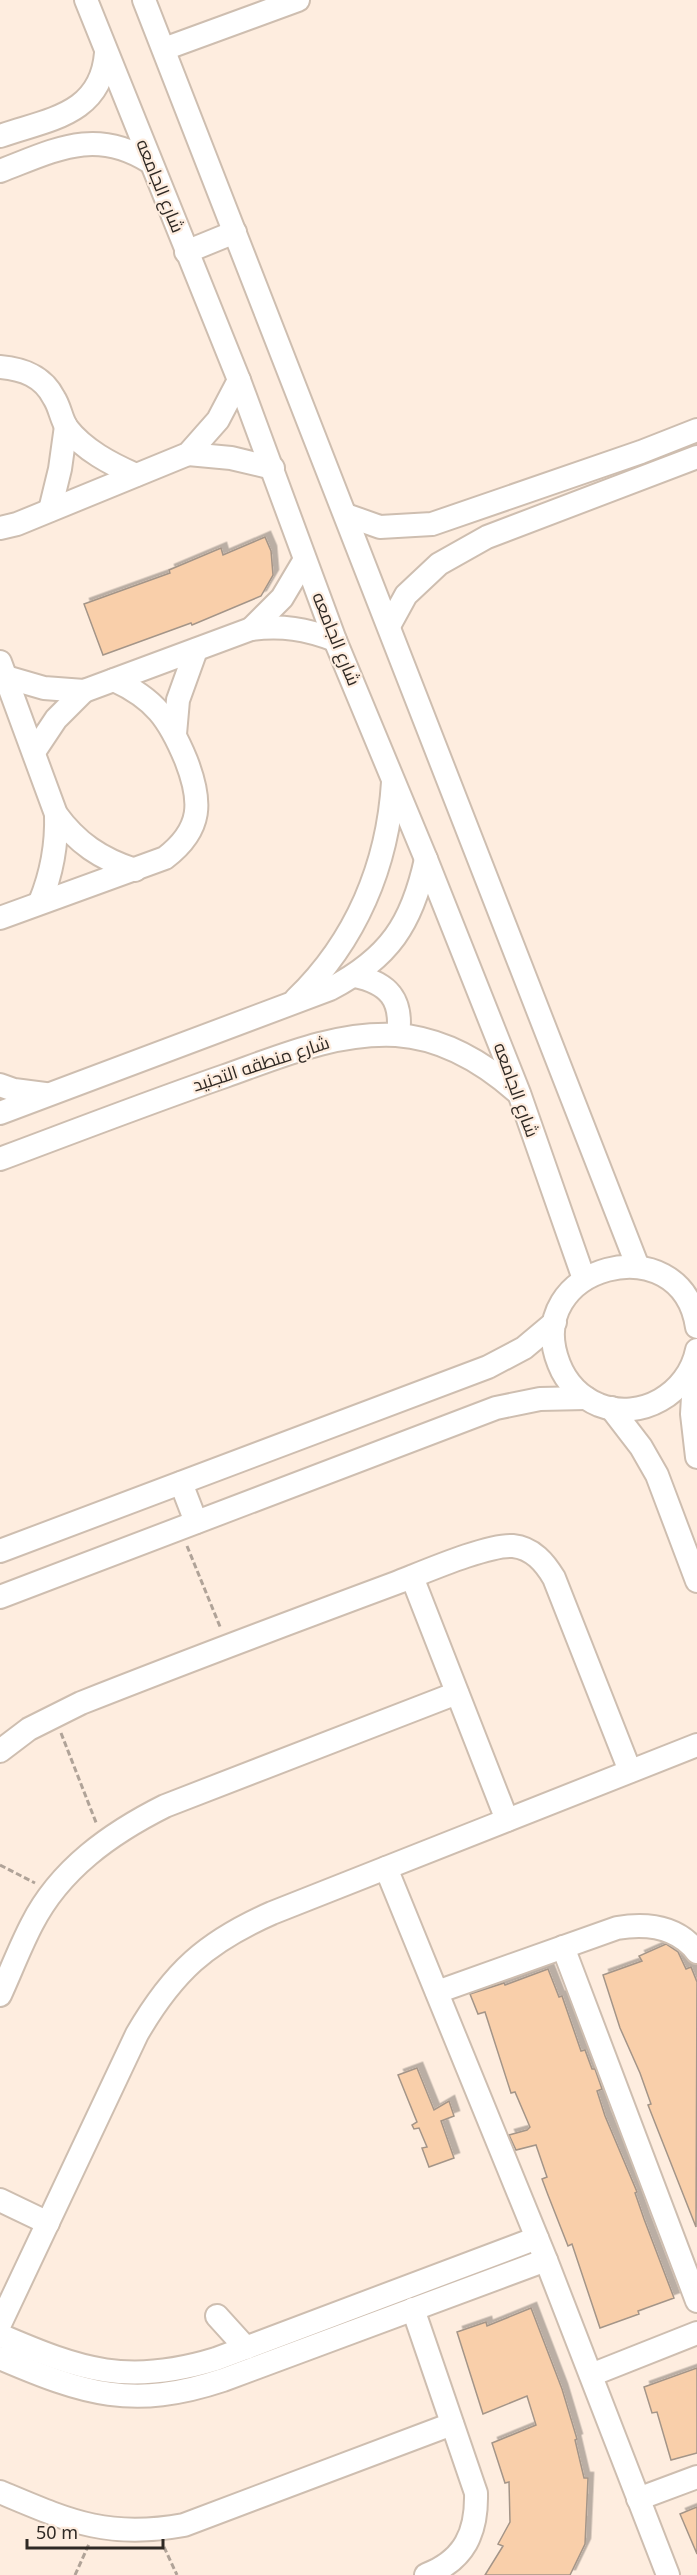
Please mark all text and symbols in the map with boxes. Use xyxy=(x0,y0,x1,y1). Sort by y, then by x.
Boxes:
street label: شارع الجامعه xyxy=(130,135,191,236)
street label: شارع الجامعه xyxy=(306,588,367,689)
street label: شارع منطقه التجنيد xyxy=(189,1030,333,1097)
street label: شارع الجامعه xyxy=(488,1039,545,1141)
scale bar xyxy=(27,2512,164,2550)
text: 50 m xyxy=(36,2520,78,2544)

